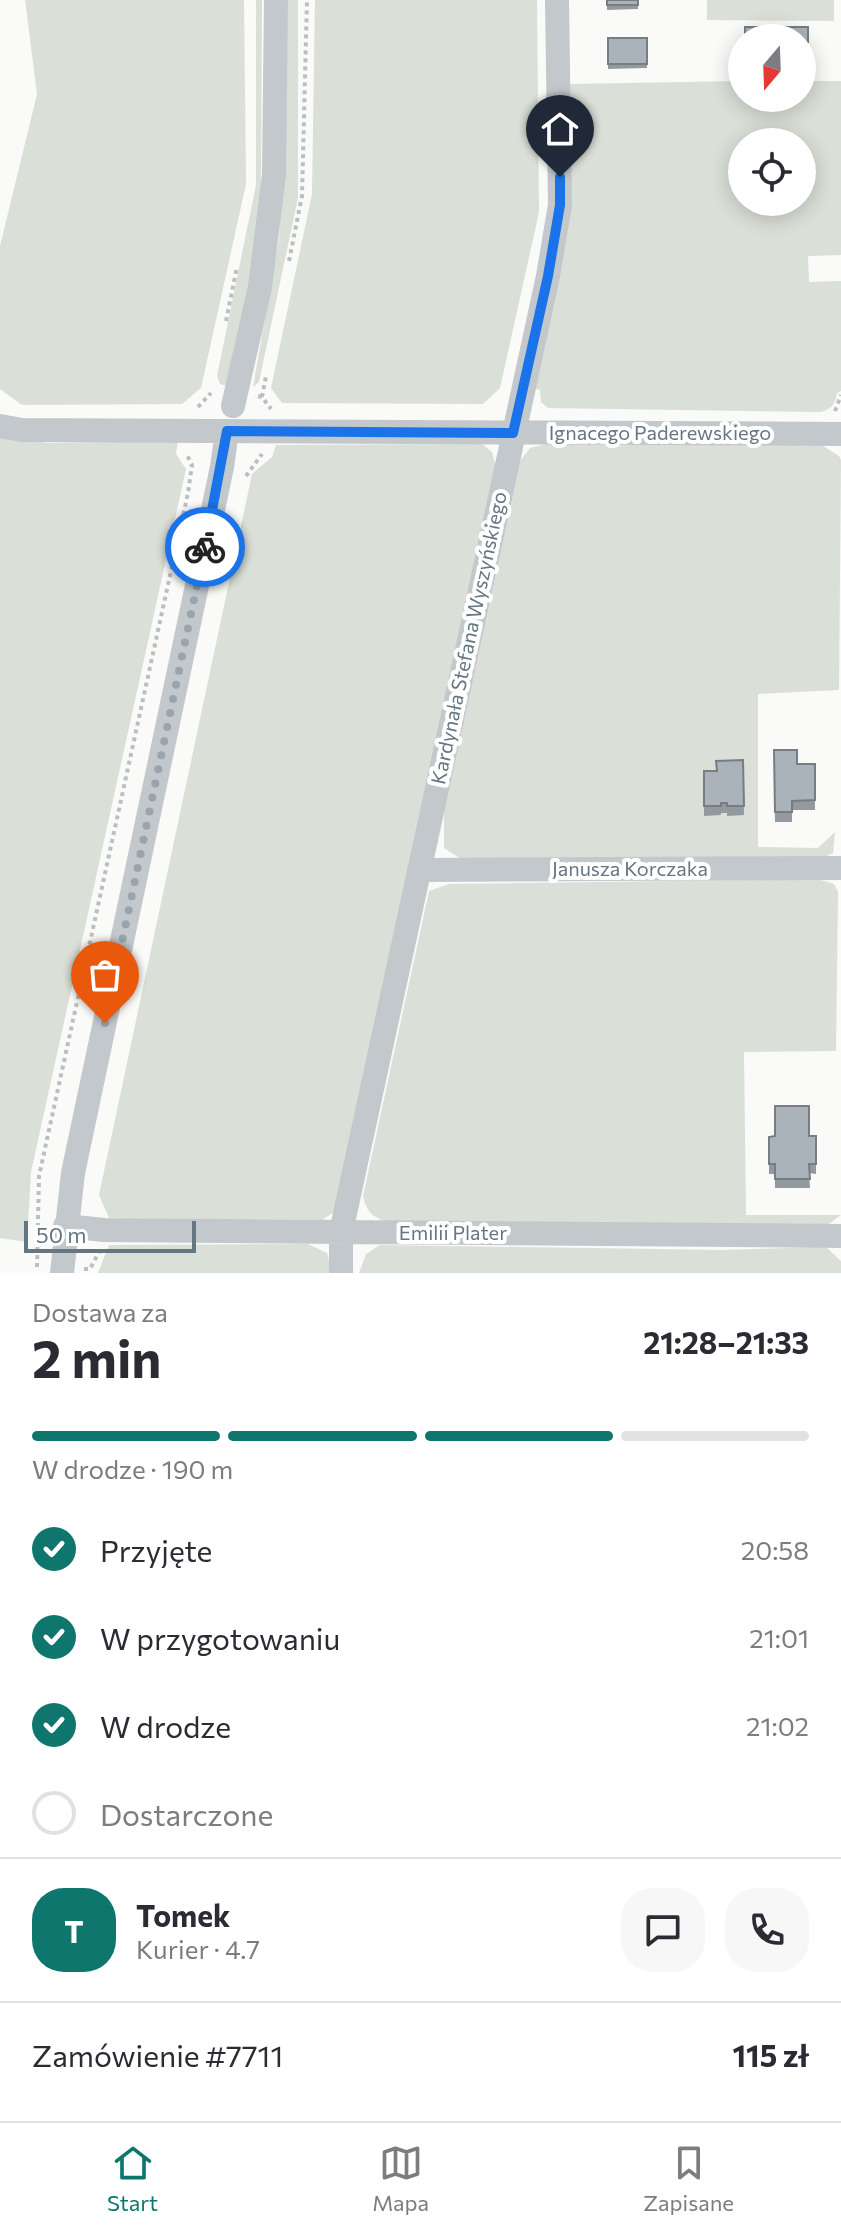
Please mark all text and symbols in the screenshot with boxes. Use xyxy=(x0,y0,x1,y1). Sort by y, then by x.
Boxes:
north arrow xyxy=(728,24,816,112)
map controls xyxy=(728,24,816,216)
pin xyxy=(526,95,594,177)
icon: home xyxy=(538,107,582,151)
button: locate xyxy=(728,128,816,216)
street label: Ignacego Paderewskiego xyxy=(549,420,771,444)
street label: Kardynała Stefana Wyszyńskiego xyxy=(425,489,511,786)
courier xyxy=(165,507,245,587)
icon: bike xyxy=(183,525,227,569)
street label: Janusza Korczaka xyxy=(552,856,708,880)
pin xyxy=(71,941,139,1023)
icon: bag xyxy=(83,953,127,997)
scale bar xyxy=(24,1217,196,1253)
street label: Emilii Plater xyxy=(399,1220,507,1244)
text: 50 m xyxy=(36,1221,86,1248)
text: Dostawa za xyxy=(32,1296,168,1327)
text: 21:28–21:33 xyxy=(643,1323,809,1360)
text: 2 min xyxy=(32,1325,161,1389)
text: W drodze · 190 m xyxy=(32,1453,233,1484)
icon: check xyxy=(32,1527,76,1571)
text: Przyjęte xyxy=(100,1531,212,1568)
text: 20:58 xyxy=(741,1534,809,1565)
icon: check xyxy=(32,1615,76,1659)
text: W przygotowaniu xyxy=(100,1619,340,1656)
text: 21:01 xyxy=(749,1622,809,1653)
icon: check xyxy=(32,1703,76,1747)
text: W drodze xyxy=(100,1707,231,1744)
text: 21:02 xyxy=(746,1710,809,1741)
text: Dostarczone xyxy=(100,1795,273,1832)
button: chat xyxy=(621,1888,705,1972)
button: phone xyxy=(725,1888,809,1972)
text: Tomek xyxy=(136,1896,230,1933)
text: T xyxy=(64,1912,84,1949)
text: Kurier · 4.7 xyxy=(136,1933,260,1964)
text: Zamówienie #7711 xyxy=(32,2036,283,2073)
text: 115 zł xyxy=(733,2036,809,2073)
tab: Start xyxy=(107,2141,158,2216)
tab: Mapa xyxy=(372,2141,429,2216)
tab: Zapisane xyxy=(643,2141,734,2216)

